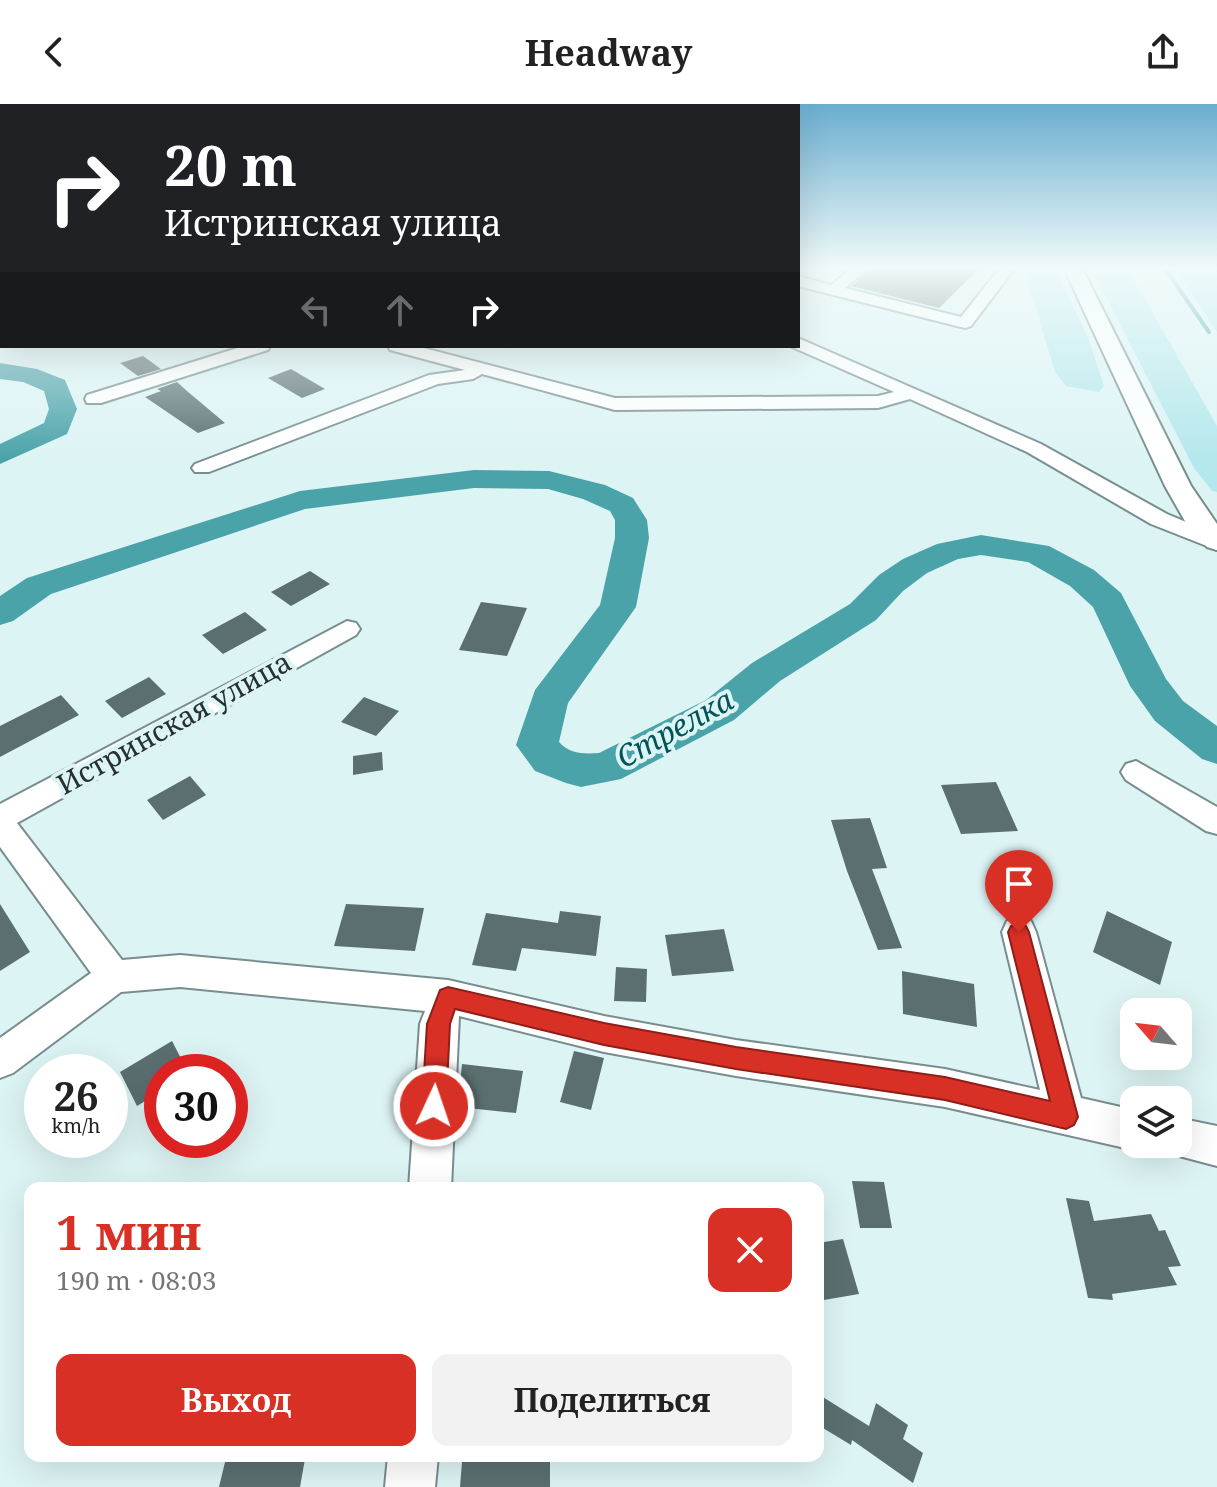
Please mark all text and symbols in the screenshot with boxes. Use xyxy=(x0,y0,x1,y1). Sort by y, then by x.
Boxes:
text: Headway xyxy=(525,28,692,77)
icon: back xyxy=(32,30,76,74)
icon: share xyxy=(1141,30,1185,74)
text: 20 m xyxy=(164,126,297,202)
icon: right xyxy=(32,136,136,240)
text: Истринская улица xyxy=(164,198,502,247)
icon: left xyxy=(294,288,338,332)
icon: ahead xyxy=(378,288,422,332)
icon: right xyxy=(462,288,506,332)
street label: Истринская улица xyxy=(49,642,298,802)
water label: Стрелка xyxy=(608,679,740,777)
pin xyxy=(985,850,1053,932)
icon: arrive xyxy=(997,862,1041,906)
north arrow xyxy=(1120,998,1192,1070)
map controls xyxy=(1120,998,1192,1158)
speed limit sign: 30 xyxy=(144,1054,248,1158)
position arrow xyxy=(392,1064,476,1148)
text: 26 xyxy=(53,1068,99,1123)
button: layers xyxy=(1120,1086,1192,1158)
text: km/h xyxy=(51,1112,101,1139)
text: 1 мин xyxy=(56,1199,201,1264)
button: close xyxy=(708,1208,792,1292)
text: 190 m · 08:03 xyxy=(56,1262,217,1298)
button: Выход xyxy=(56,1354,416,1446)
button: Поделиться xyxy=(432,1354,792,1446)

